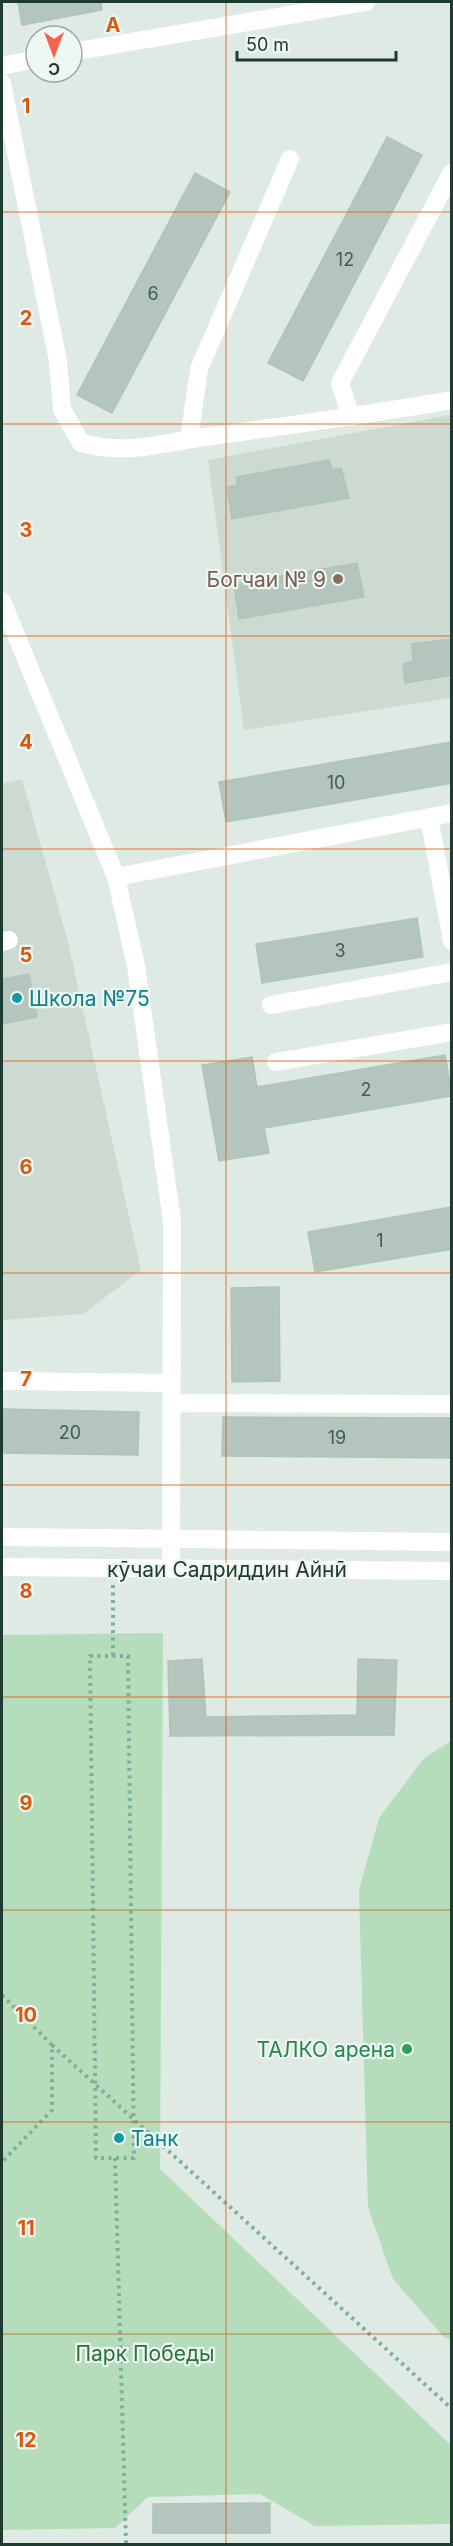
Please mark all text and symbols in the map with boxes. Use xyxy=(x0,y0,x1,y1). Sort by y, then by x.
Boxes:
text: A xyxy=(106,13,121,37)
north arrow xyxy=(24,24,84,84)
scale bar xyxy=(237,24,396,62)
text: 50 m xyxy=(246,34,289,55)
text: С xyxy=(48,59,60,79)
text: 1 xyxy=(22,94,30,118)
house number: 12 xyxy=(336,249,354,270)
house number: 6 xyxy=(147,283,159,304)
text: 2 xyxy=(20,306,32,330)
text: 3 xyxy=(20,518,32,542)
place label: Богчаи № 9 xyxy=(207,567,326,592)
marker: Богчаи № 9 xyxy=(331,572,345,586)
text: 4 xyxy=(19,730,33,754)
house number: 10 xyxy=(327,772,345,793)
house number: 3 xyxy=(334,940,346,961)
text: 5 xyxy=(20,943,32,967)
place label: Школа №75 xyxy=(29,986,150,1011)
marker: Школа №75 xyxy=(10,991,24,1005)
house number: 2 xyxy=(361,1079,371,1100)
text: 6 xyxy=(20,1155,33,1179)
house number: 1 xyxy=(376,1230,384,1251)
text: 7 xyxy=(20,1367,32,1391)
house number: 20 xyxy=(59,1422,81,1443)
house number: 19 xyxy=(328,1427,346,1448)
street label: кӯчаи Садриддин Айнӣ xyxy=(107,1557,347,1582)
text: 8 xyxy=(19,1579,33,1603)
text: 9 xyxy=(20,1791,33,1815)
text: 10 xyxy=(15,2003,37,2027)
place label: ТАЛКО арена xyxy=(257,2037,395,2062)
marker: ТАЛКО арена xyxy=(400,2042,414,2056)
place label: Танк xyxy=(131,2126,179,2151)
marker: Танк xyxy=(112,2131,126,2145)
text: 11 xyxy=(17,2216,35,2240)
park label: Парк Победы xyxy=(75,2341,215,2366)
text: 12 xyxy=(15,2428,37,2452)

